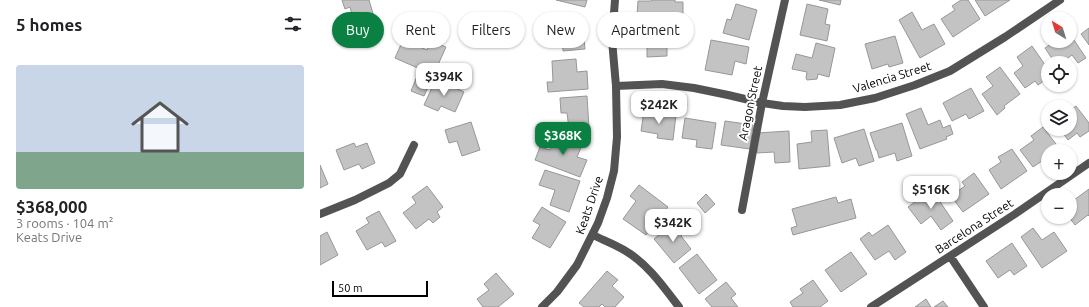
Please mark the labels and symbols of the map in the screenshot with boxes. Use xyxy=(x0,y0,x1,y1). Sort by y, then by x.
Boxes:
north arrow xyxy=(1041,12,1077,48)
street label: Valencia Street xyxy=(851,59,933,95)
pin: $394K xyxy=(416,63,472,97)
street label: Aragon Street xyxy=(736,64,764,141)
pin: $242K xyxy=(631,91,687,125)
pin: $368K xyxy=(535,122,591,156)
street label: Keats Drive xyxy=(573,174,605,236)
pin: $516K xyxy=(903,176,959,210)
street label: Barcelona Street xyxy=(933,196,1015,256)
pin: $342K xyxy=(645,209,701,243)
scale bar xyxy=(332,279,428,298)

